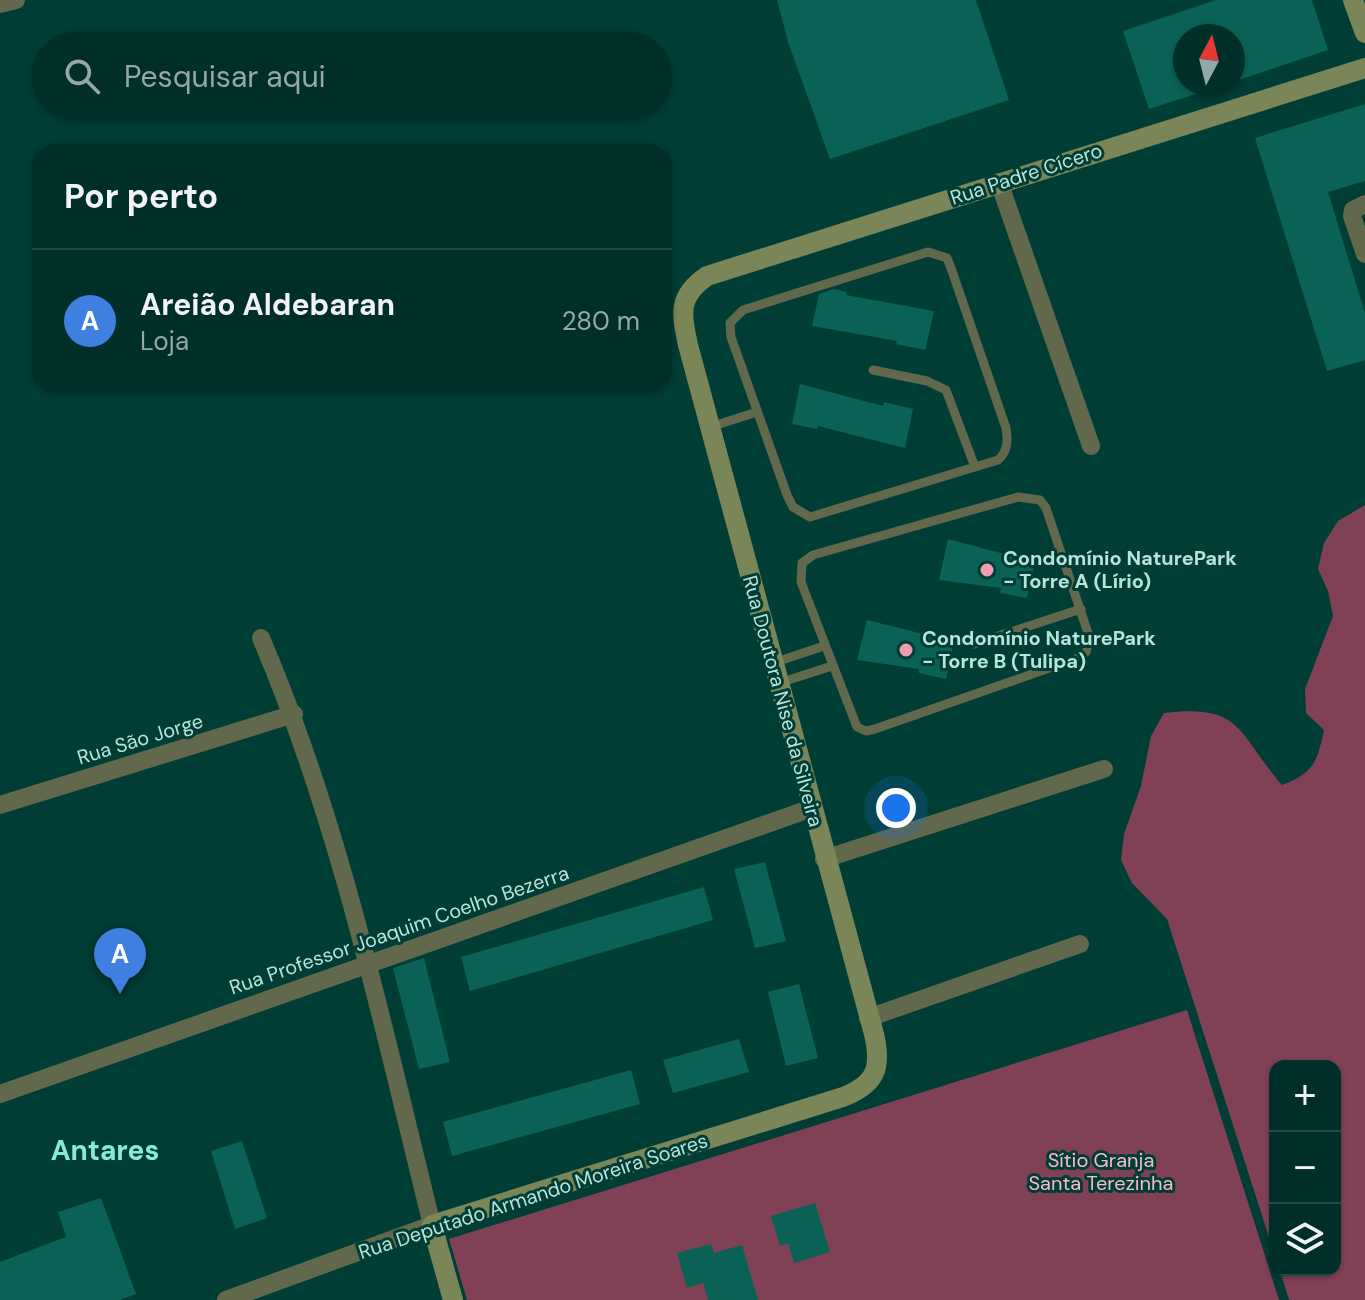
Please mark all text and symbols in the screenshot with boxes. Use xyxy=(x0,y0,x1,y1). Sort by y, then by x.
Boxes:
north arrow xyxy=(1173,24,1245,96)
search box xyxy=(32,32,672,120)
icon: search xyxy=(60,54,104,98)
text: Pesquisar aqui xyxy=(124,57,326,96)
street label: Rua Padre Cícero xyxy=(947,137,1105,211)
text: Por perto xyxy=(64,174,218,219)
text: Areião Aldebaran xyxy=(140,285,395,324)
text: A xyxy=(81,304,99,338)
text: 280 m xyxy=(562,304,640,338)
text: Loja xyxy=(140,324,189,358)
place label: Condomínio NaturePark - Torre A (Lírio) xyxy=(1003,545,1237,594)
marker: Condomínio NaturePark - Torre A (Lírio) xyxy=(978,561,996,579)
street label: Rua Doutora Nise da Silveira xyxy=(737,573,829,829)
place label: Condomínio NaturePark - Torre B (Tulipa) xyxy=(922,625,1156,674)
marker: Condomínio NaturePark - Torre B (Tulipa) xyxy=(897,641,915,659)
street label: Rua São Jorge xyxy=(74,708,206,770)
your location xyxy=(876,788,916,828)
street label: Rua Professor Joaquim Coelho Bezerra xyxy=(226,860,572,1000)
pin: A xyxy=(94,928,146,994)
map controls xyxy=(1269,1060,1341,1276)
button: + xyxy=(1269,1060,1341,1132)
street label: Rua Deputado Armando Moreira Soares xyxy=(355,1127,711,1265)
district label: Antares xyxy=(51,1132,159,1169)
button: − xyxy=(1269,1132,1341,1204)
park label: Sítio Granja Santa Terezinha xyxy=(1029,1147,1173,1196)
button: layers xyxy=(1269,1204,1341,1276)

